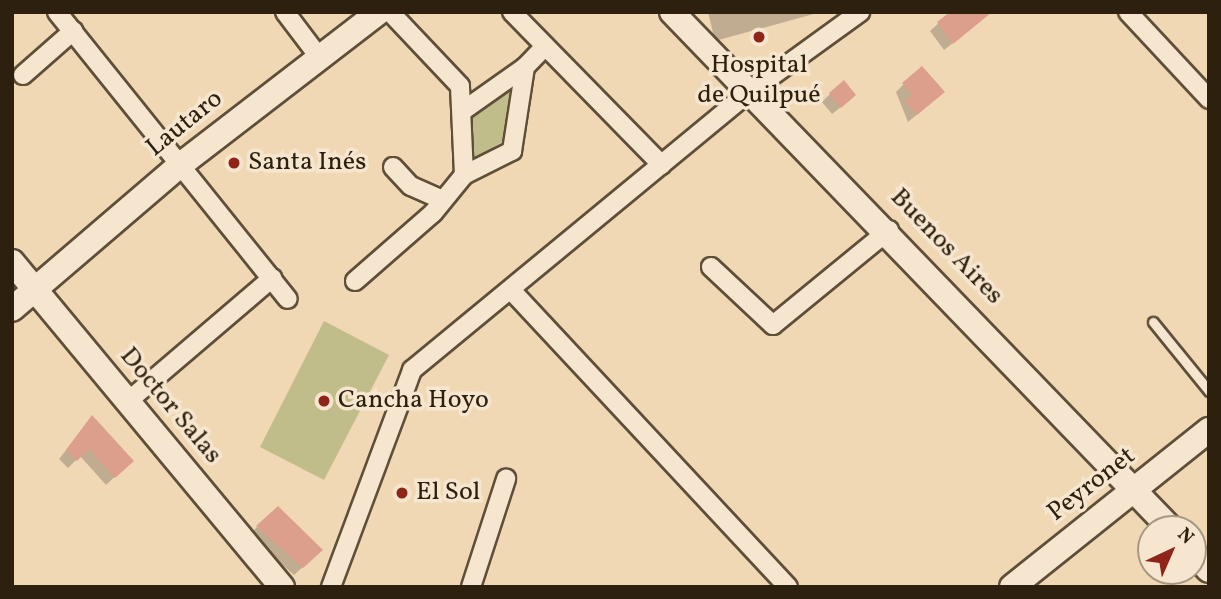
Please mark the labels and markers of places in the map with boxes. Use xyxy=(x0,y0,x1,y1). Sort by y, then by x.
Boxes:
marker: Hospital de Quilpué xyxy=(749,27,769,47)
place label: Hospital de Quilpué xyxy=(697,50,821,112)
place label: Santa Inés xyxy=(248,147,366,179)
marker: Santa Inés xyxy=(226,155,242,171)
place label: Cancha Hoyo xyxy=(338,385,489,417)
marker: Cancha Hoyo xyxy=(316,393,332,409)
place label: El Sol xyxy=(416,477,480,509)
marker: El Sol xyxy=(394,485,410,501)

